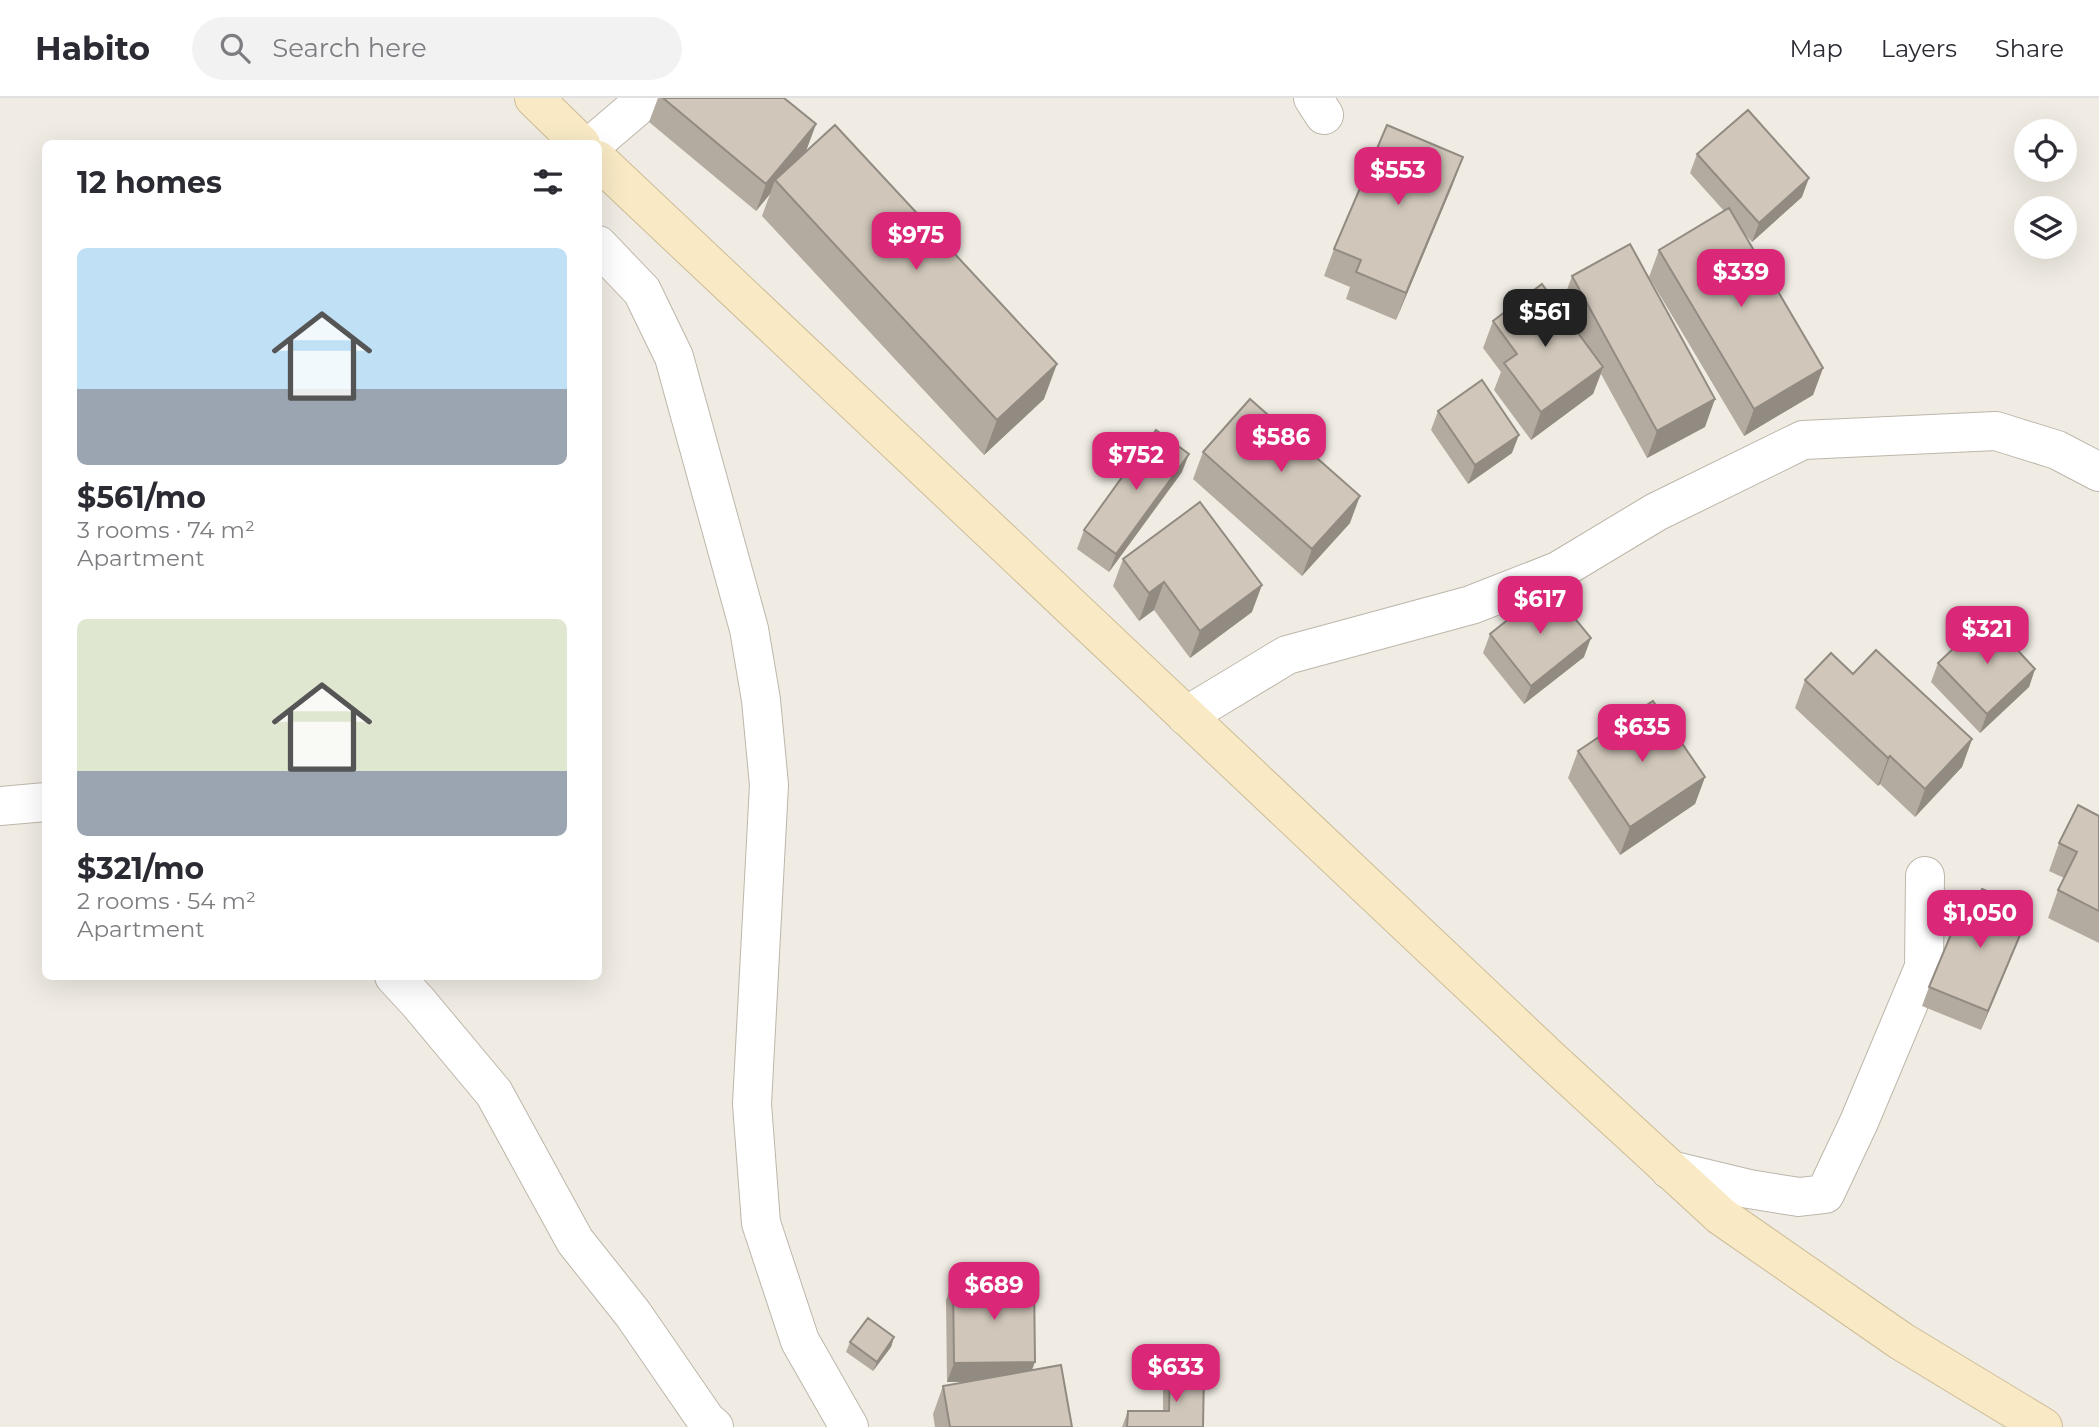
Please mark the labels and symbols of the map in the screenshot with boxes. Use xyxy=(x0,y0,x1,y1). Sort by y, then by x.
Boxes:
pin: $553 xyxy=(1357,148,1439,207)
pin: $975 xyxy=(875,212,957,272)
pin: $339 xyxy=(1700,250,1782,309)
pin: $561 xyxy=(1504,289,1586,349)
pin: $586 xyxy=(1240,414,1322,474)
pin: $752 xyxy=(1095,432,1177,492)
pin: $617 xyxy=(1499,576,1581,636)
pin: $321 xyxy=(1946,606,2028,666)
pin: $635 xyxy=(1601,704,1683,764)
pin: $1,050 xyxy=(1923,890,2037,950)
pin: $689 xyxy=(953,1262,1035,1322)
pin: $633 xyxy=(1135,1344,1217,1404)

